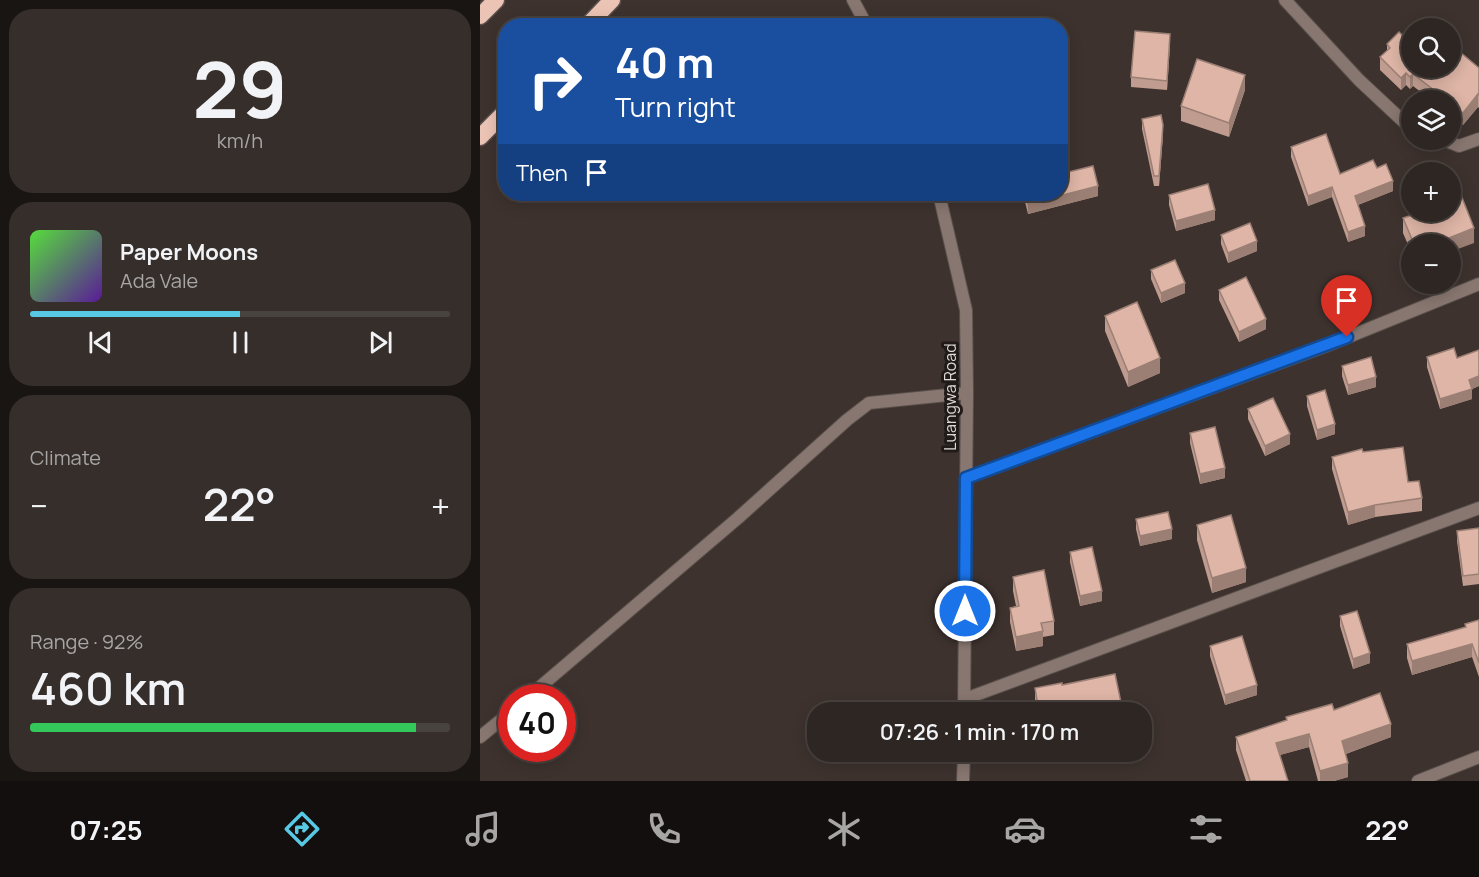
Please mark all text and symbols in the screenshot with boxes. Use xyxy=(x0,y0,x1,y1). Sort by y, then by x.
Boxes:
map controls xyxy=(1401,18,1461,294)
button: search xyxy=(1401,18,1461,78)
text: 40 m xyxy=(615,33,714,91)
text: 29 xyxy=(193,35,287,141)
icon: right xyxy=(516,42,594,120)
text: Turn right xyxy=(615,88,736,125)
button: layers xyxy=(1401,90,1461,150)
text: km/h xyxy=(217,127,263,154)
icon: arrive xyxy=(580,156,613,189)
text: Then xyxy=(516,158,568,188)
button: + xyxy=(1401,162,1461,222)
button: − xyxy=(1401,234,1461,294)
text: Paper Moons xyxy=(120,237,258,267)
text: Ada Vale xyxy=(120,267,198,294)
pin xyxy=(1321,275,1372,337)
icon: arrive xyxy=(1330,284,1363,317)
icon: previous xyxy=(84,326,117,359)
icon: pause xyxy=(224,326,257,359)
icon: next xyxy=(364,326,397,359)
street label: Luangwa Road xyxy=(939,343,961,451)
text: Climate xyxy=(30,444,101,471)
text: 22° xyxy=(203,473,276,535)
text: − xyxy=(30,483,48,528)
text: + xyxy=(431,483,450,528)
position arrow xyxy=(933,579,997,643)
text: Range · 92% xyxy=(30,628,144,655)
text: 460 km xyxy=(30,657,186,719)
speed limit sign: 40 xyxy=(498,684,576,762)
text: 07:26 · 1 min · 170 m xyxy=(880,717,1079,747)
icon: directions xyxy=(281,808,323,850)
icon: music xyxy=(462,808,504,850)
icon: phone xyxy=(643,808,685,850)
icon: climate xyxy=(823,808,865,850)
icon: car xyxy=(1004,808,1046,850)
icon: filters xyxy=(1185,808,1227,850)
text: 07:25 xyxy=(69,811,143,848)
text: 22° xyxy=(1365,811,1410,848)

